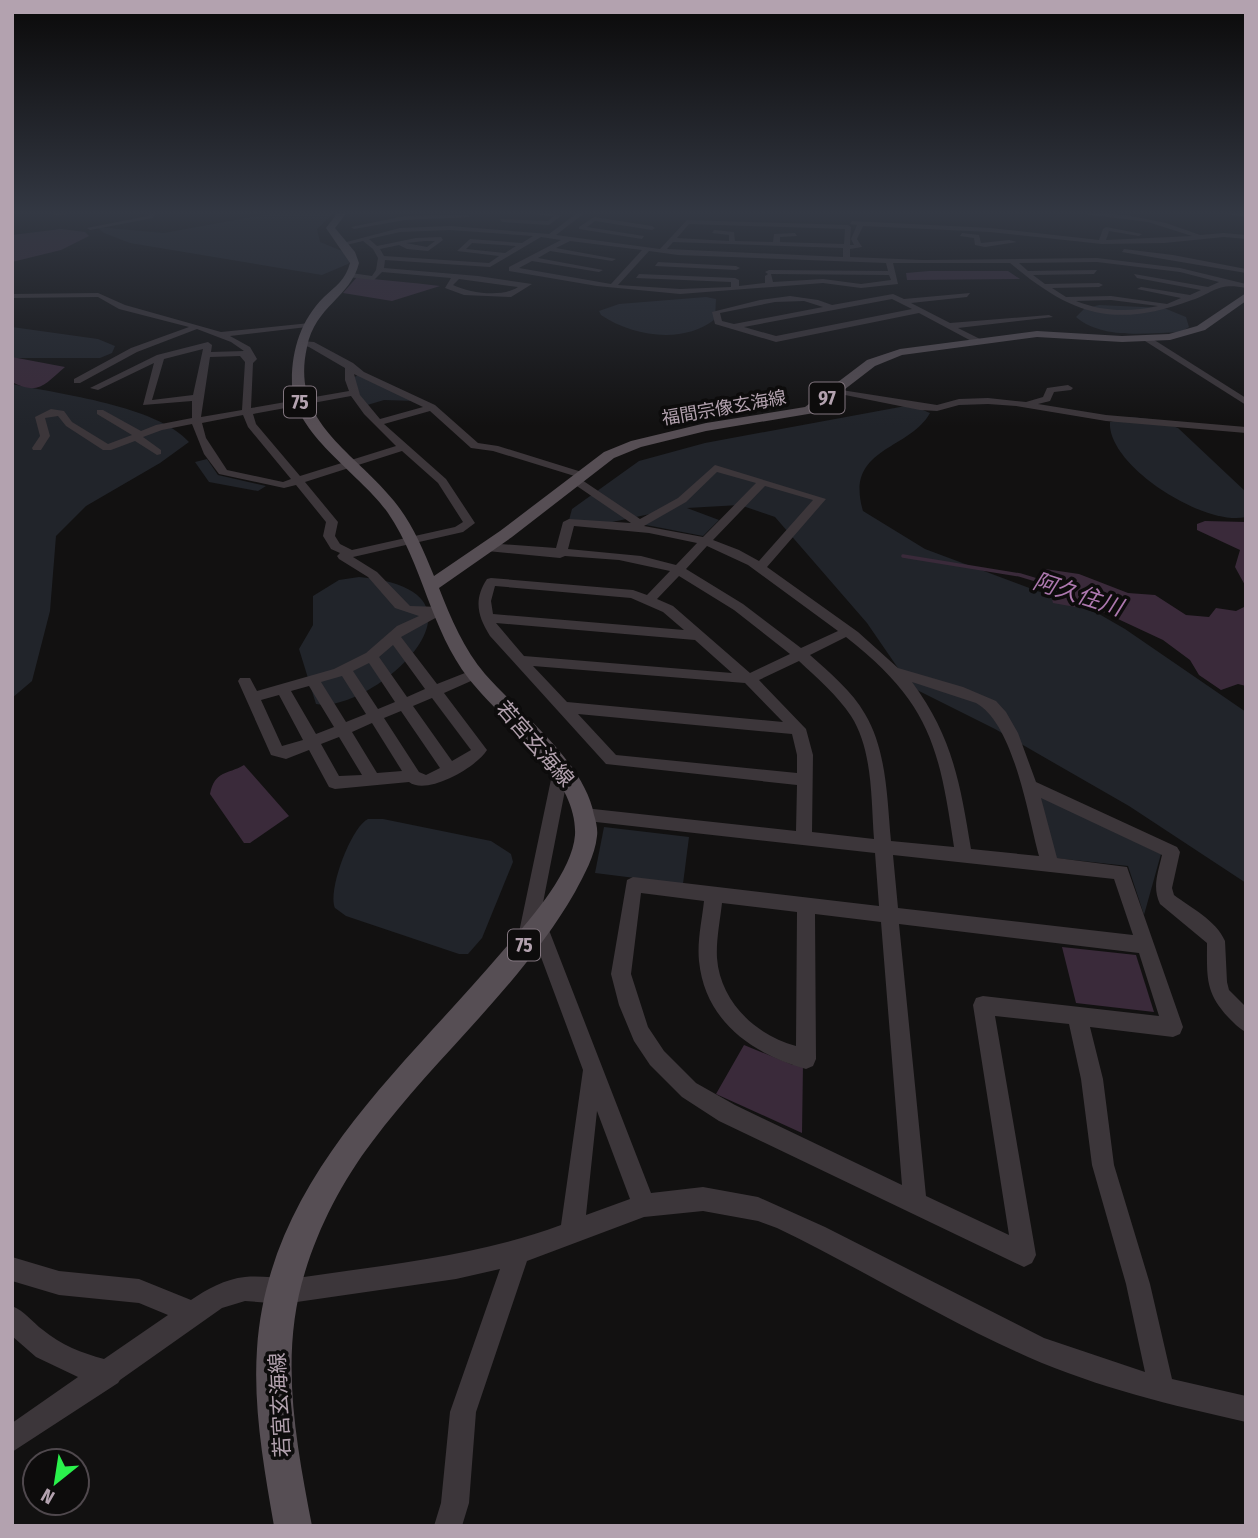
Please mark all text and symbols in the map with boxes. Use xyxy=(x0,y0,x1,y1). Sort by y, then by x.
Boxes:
road number: 97 xyxy=(810,382,844,414)
road number: 75 xyxy=(284,386,316,418)
street label: 福間宗像玄海線 xyxy=(660,386,788,430)
water label: 阿久住川 xyxy=(1030,566,1129,622)
street label: 若宮玄海線 xyxy=(491,696,579,792)
road number: 75 xyxy=(508,930,540,960)
street label: 若宮玄海線 xyxy=(264,1352,296,1458)
north arrow xyxy=(21,1447,91,1517)
text: N xyxy=(37,1483,58,1509)

